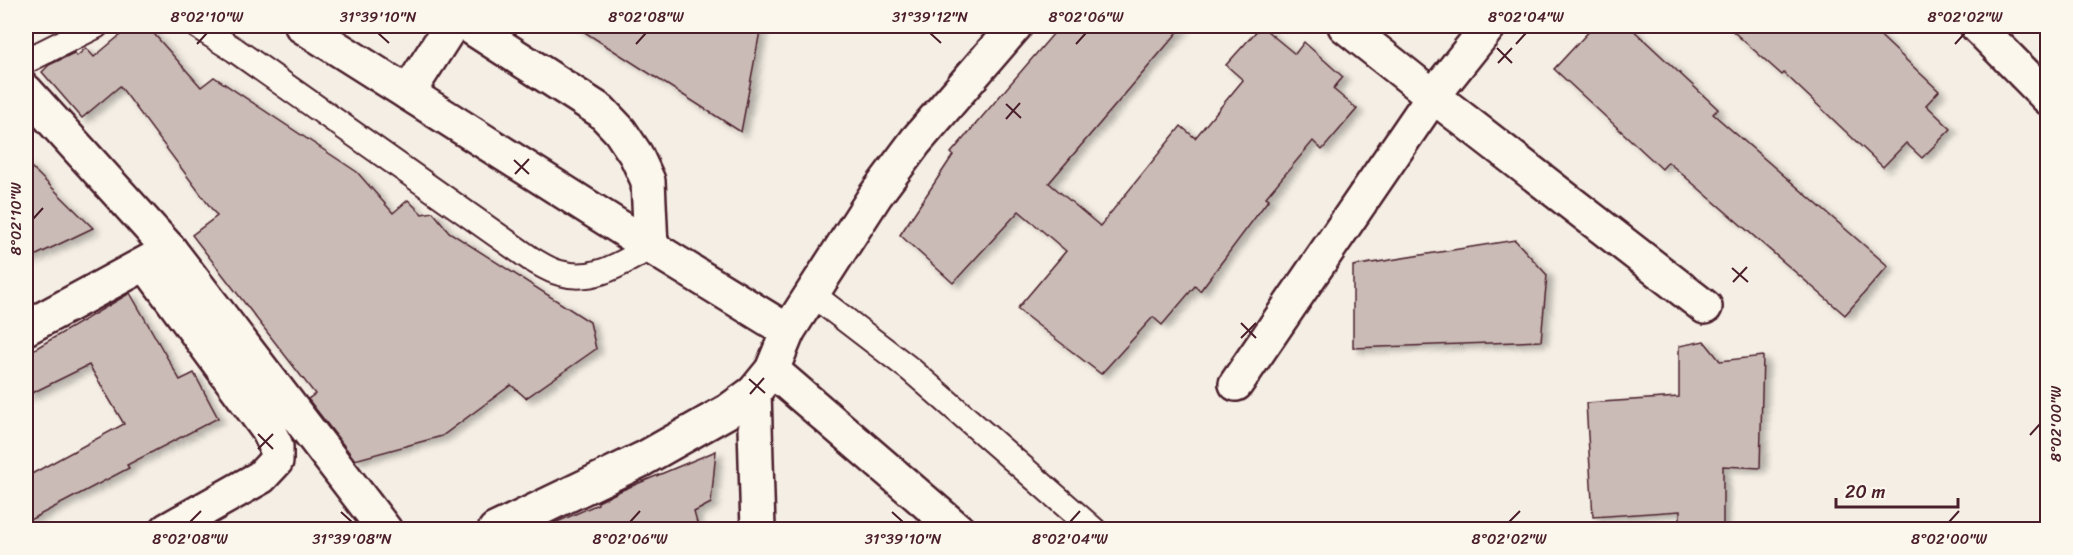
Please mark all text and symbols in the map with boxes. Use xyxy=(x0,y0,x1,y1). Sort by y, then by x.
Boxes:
text: 8°02'10"W xyxy=(171,4,244,30)
text: 31°39'10"N xyxy=(340,4,417,30)
text: 8°02'08"W xyxy=(608,4,684,30)
text: 31°39'12"N xyxy=(892,4,969,30)
text: 8°02'06"W xyxy=(1049,4,1124,30)
text: 8°02'04"W xyxy=(1488,4,1564,30)
text: 8°02'02"W xyxy=(1927,4,2003,30)
text: 8°02'10"W xyxy=(3,182,29,255)
text: 8°02'00"W xyxy=(2043,386,2069,462)
scale bar xyxy=(1836,471,1958,509)
text: 20 m xyxy=(1845,476,1885,508)
text: 8°02'08"W xyxy=(152,526,228,552)
text: 31°39'08"N xyxy=(312,526,392,552)
text: 8°02'06"W xyxy=(593,526,668,552)
text: 31°39'10"N xyxy=(865,526,942,552)
text: 8°02'04"W xyxy=(1032,526,1108,552)
text: 8°02'02"W xyxy=(1471,526,1547,552)
text: 8°02'00"W xyxy=(1911,526,1987,552)

